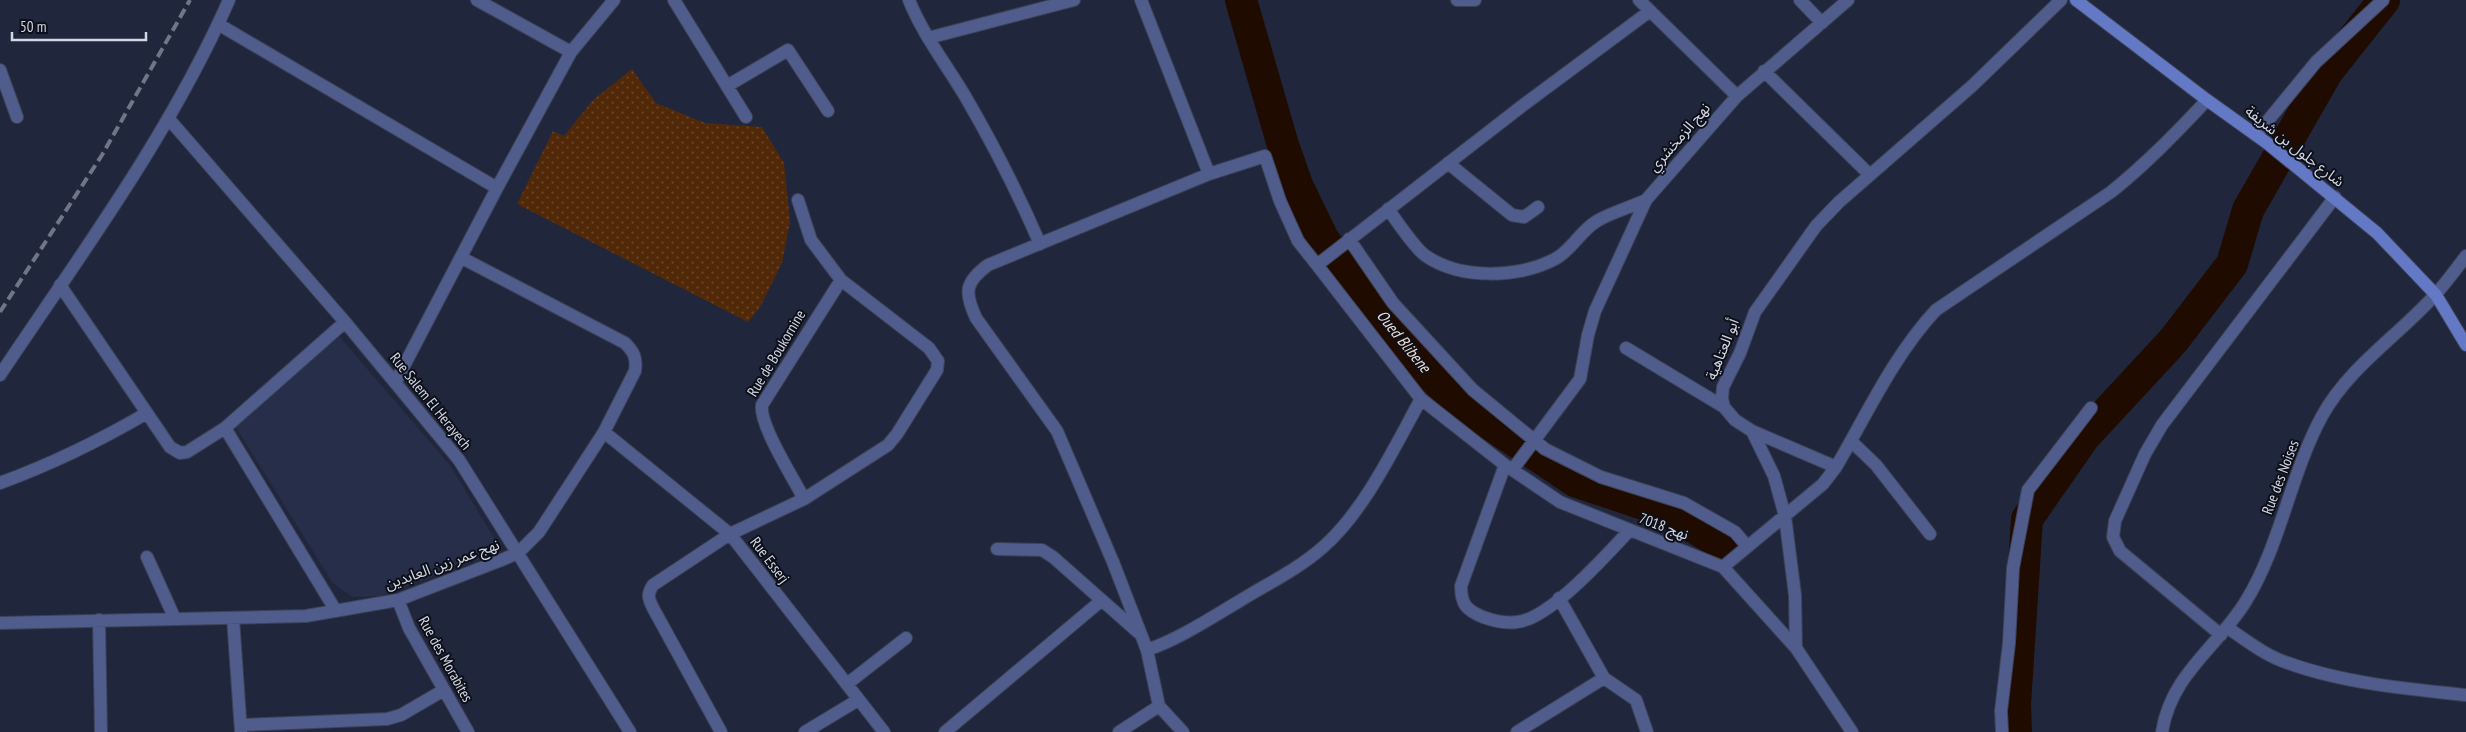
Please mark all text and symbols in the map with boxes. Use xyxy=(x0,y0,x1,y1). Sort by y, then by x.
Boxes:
scale bar xyxy=(12,10,146,42)
text: 50 m xyxy=(20,17,46,36)
street label: نهج الزمخشري xyxy=(1644,99,1716,177)
street label: شارع جلول بن شريفة xyxy=(2240,101,2349,193)
street label: Rue de Boukornine xyxy=(743,306,809,400)
water label: Oued Blibene xyxy=(1373,306,1436,377)
street label: أبو العتاهية xyxy=(1701,315,1743,382)
street label: Rue Salem El Herayech xyxy=(386,349,476,453)
street label: Rue des Noises xyxy=(2257,437,2303,517)
street label: نهج 7018 xyxy=(1635,508,1691,547)
street label: Rue Esserj xyxy=(746,533,794,587)
street label: نهج عمر زين العابدين xyxy=(382,534,503,596)
street label: Rue des Morabites xyxy=(415,613,477,705)

